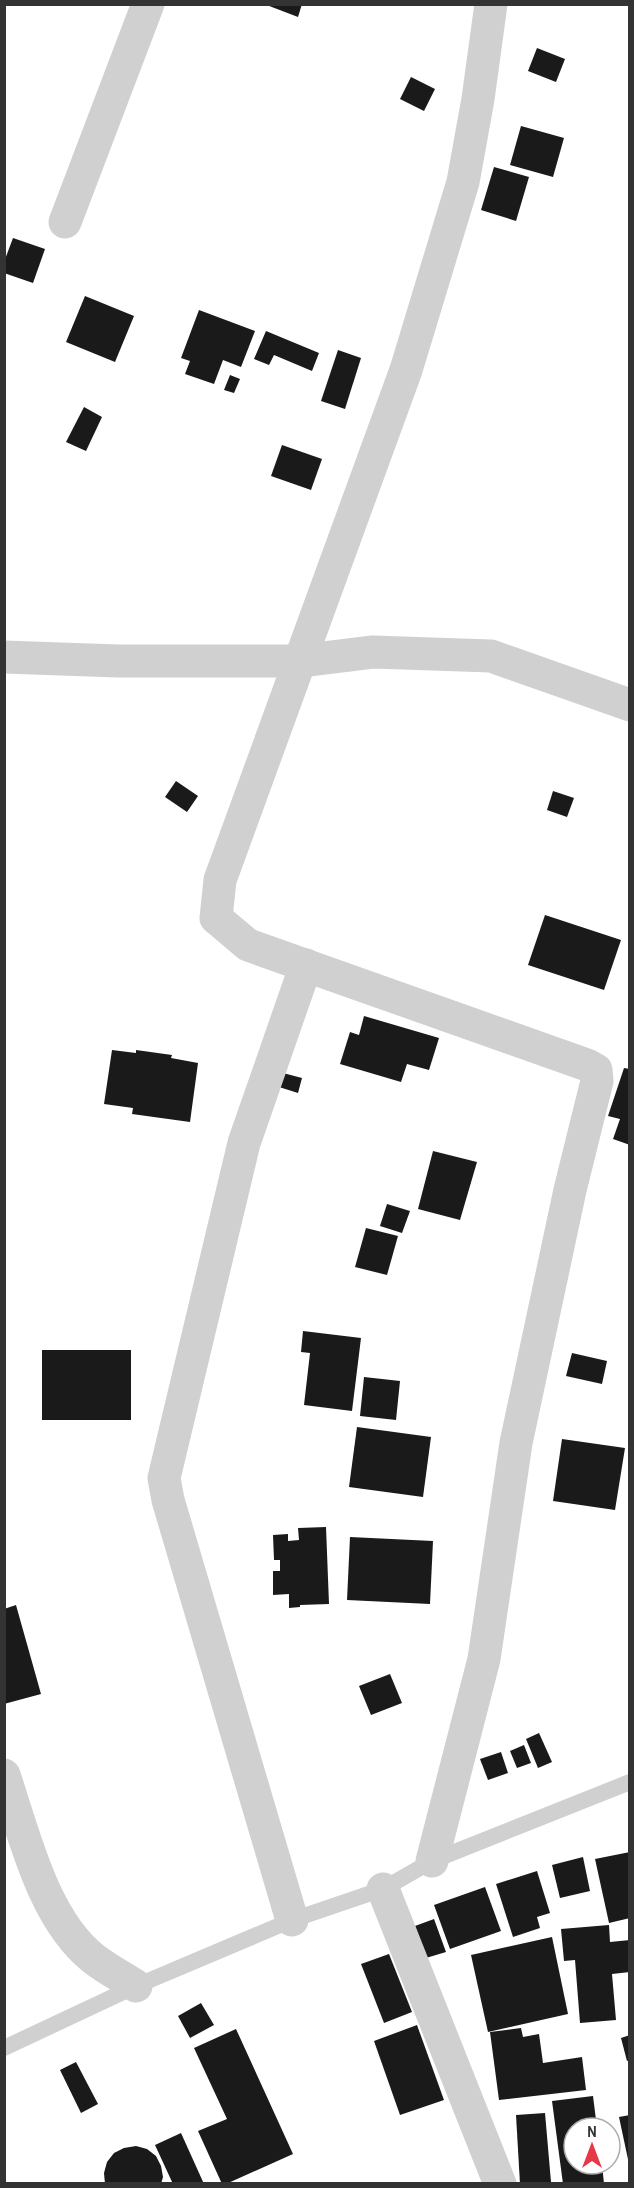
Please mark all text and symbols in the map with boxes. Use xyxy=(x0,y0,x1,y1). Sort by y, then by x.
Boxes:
north arrow xyxy=(562,2116,622,2176)
text: N xyxy=(587,2120,597,2142)

